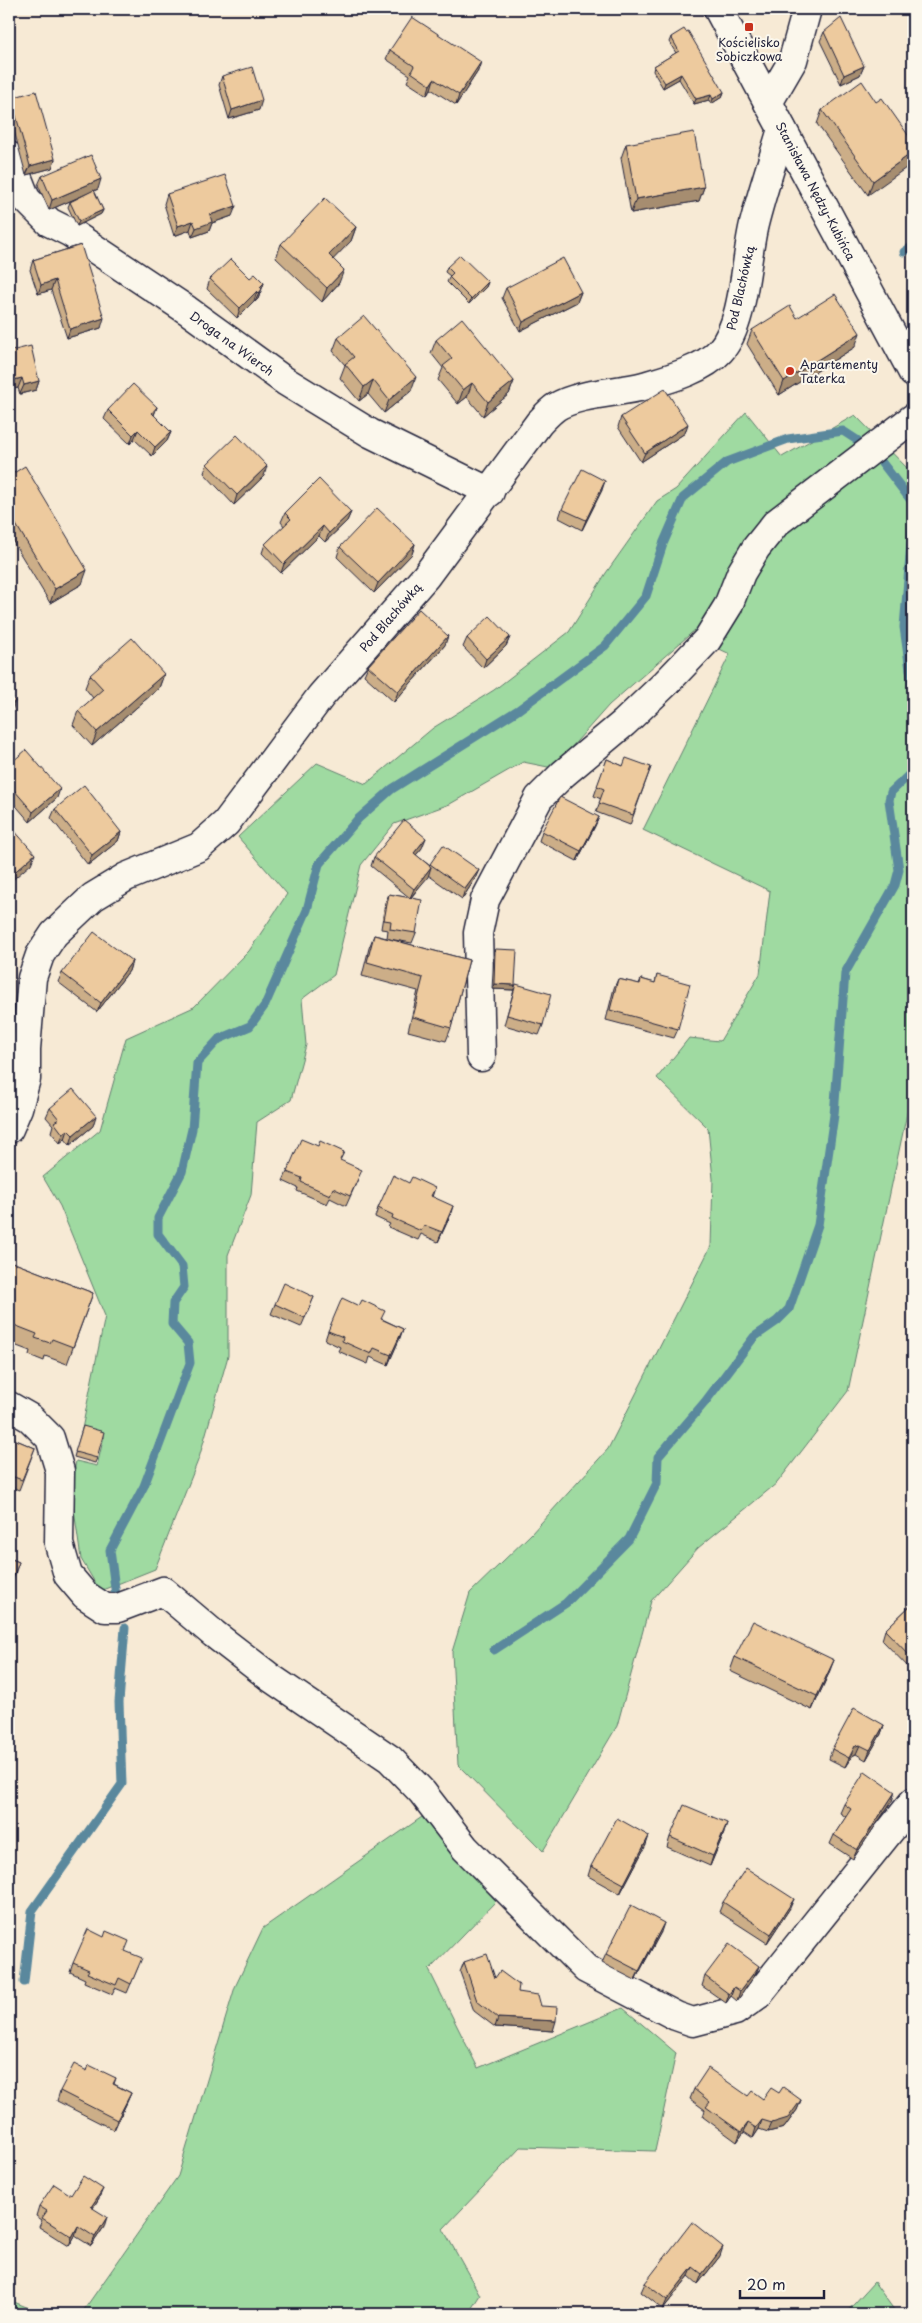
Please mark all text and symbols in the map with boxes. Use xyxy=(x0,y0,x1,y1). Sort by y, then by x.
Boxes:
marker: Kościelisko Sobiczkowa xyxy=(743,21,755,33)
place label: Kościelisko Sobiczkowa xyxy=(716,33,783,65)
street label: Stanisława Nędzy-Kubińca xyxy=(772,118,861,264)
street label: Pod Blachówką xyxy=(721,243,759,332)
street label: Droga na Wierch xyxy=(186,306,278,380)
place label: Apartementy Taterka xyxy=(800,355,878,387)
marker: Apartementy Taterka xyxy=(784,365,796,377)
street label: Pod Blachówką xyxy=(355,578,426,656)
scale bar xyxy=(740,2268,823,2300)
text: 20 m xyxy=(747,2272,786,2295)

